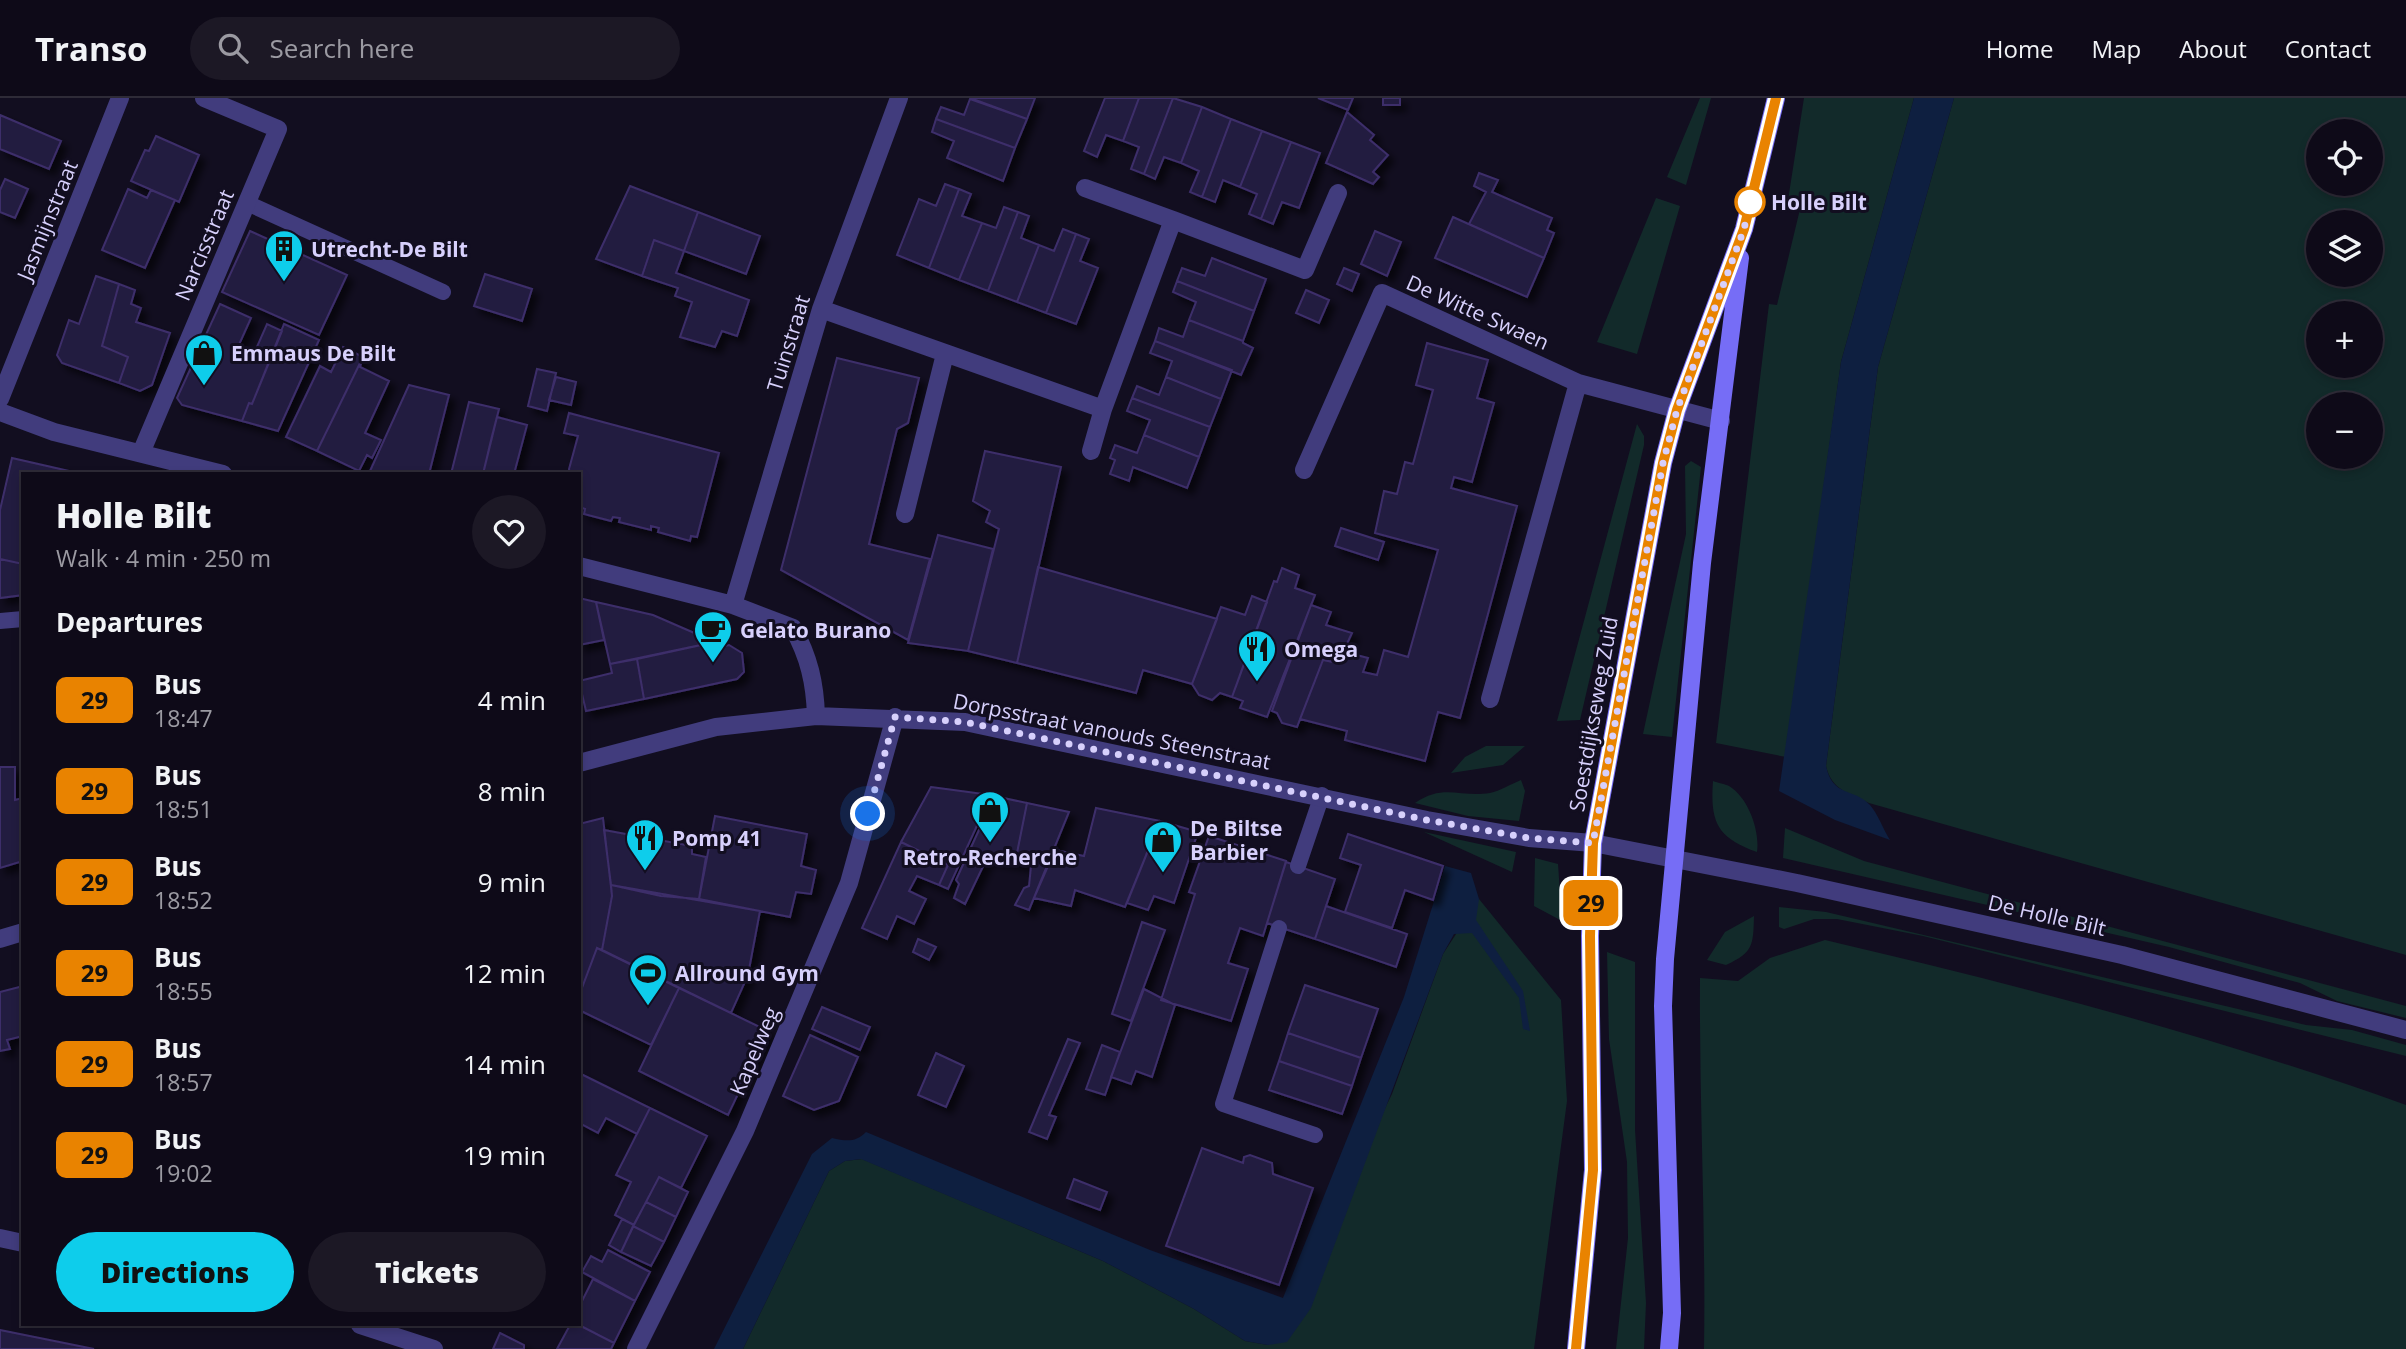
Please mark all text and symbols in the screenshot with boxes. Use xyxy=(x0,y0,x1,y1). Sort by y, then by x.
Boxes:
search box xyxy=(190,17,680,80)
text: Transo xyxy=(35,26,148,71)
icon: search xyxy=(214,29,252,67)
text: Search here xyxy=(270,30,414,66)
text: Home xyxy=(1986,32,2054,65)
text: Map xyxy=(2092,32,2141,65)
text: About xyxy=(2179,32,2247,65)
text: Contact xyxy=(2285,32,2371,65)
map controls xyxy=(2306,119,2383,469)
button: locate xyxy=(2306,119,2383,196)
street label: Jasmijnstraat xyxy=(9,156,84,286)
street label: Narcisstraat xyxy=(168,185,240,305)
marker: Holle Bilt xyxy=(1735,187,1765,217)
place label: Holle Bilt xyxy=(1771,188,1867,216)
button: layers xyxy=(2306,210,2383,287)
building icon: Utrecht-De Bilt xyxy=(263,228,305,283)
place label: Utrecht-De Bilt xyxy=(311,235,468,263)
street label: De Witte Swaen xyxy=(1402,268,1554,356)
street label: Tuinstraat xyxy=(760,291,816,395)
button: + xyxy=(2306,301,2383,378)
shop icon: Emmaus De Bilt xyxy=(183,332,225,387)
place label: Emmaus De Bilt xyxy=(231,339,396,367)
button: − xyxy=(2306,392,2383,469)
text: Holle Bilt xyxy=(56,493,211,538)
button: heart xyxy=(472,495,546,569)
text: Walk · 4 min · 250 m xyxy=(56,542,271,574)
text: Departures xyxy=(56,604,203,640)
cafe icon: Gelato Burano xyxy=(692,609,734,664)
street label: Soestdijkseweg Zuid xyxy=(1562,614,1624,814)
place label: Gelato Burano xyxy=(740,616,891,644)
restaurant icon: Omega xyxy=(1236,628,1278,683)
place label: Omega xyxy=(1284,635,1358,663)
text: Bus xyxy=(154,666,201,702)
text: 4 min xyxy=(478,682,546,718)
text: 29 xyxy=(81,683,108,716)
street label: Dorpsstraat vanouds Steenstraat xyxy=(951,686,1273,776)
text: 18:47 xyxy=(154,702,213,734)
text: Bus xyxy=(154,757,201,793)
text: 8 min xyxy=(478,773,546,809)
text: 29 xyxy=(81,774,108,807)
shop icon: Retro-Recherche xyxy=(969,789,1011,844)
text: 18:51 xyxy=(154,793,213,825)
your location xyxy=(850,796,885,831)
place label: De Biltse Barbier xyxy=(1190,814,1282,866)
restaurant icon: Pomp 41 xyxy=(624,817,666,872)
shop icon: De Biltse Barbier xyxy=(1142,819,1184,874)
place label: Pomp 41 xyxy=(672,824,762,852)
place label: Retro-Recherche xyxy=(903,843,1077,871)
text: Bus xyxy=(154,848,201,884)
text: 9 min xyxy=(478,864,546,900)
text: 29 xyxy=(81,865,108,898)
line badge: 29 xyxy=(1560,880,1622,926)
text: 18:52 xyxy=(154,884,213,916)
text: 29 xyxy=(1577,886,1605,919)
street label: De Holle Bilt xyxy=(1985,888,2109,942)
text: Bus xyxy=(154,939,201,975)
sports icon: Allround Gym xyxy=(627,952,669,1007)
text: 12 min xyxy=(463,955,546,991)
text: 29 xyxy=(81,956,108,989)
place label: Allround Gym xyxy=(675,959,819,987)
text: 18:55 xyxy=(154,975,213,1007)
street label: Kapelweg xyxy=(723,1002,785,1100)
text: Bus xyxy=(154,1030,201,1066)
text: 14 min xyxy=(463,1046,546,1082)
text: 29 xyxy=(81,1047,108,1080)
text: 18:57 xyxy=(154,1066,213,1098)
text: Bus xyxy=(154,1121,201,1157)
text: 19 min xyxy=(463,1137,546,1173)
text: 29 xyxy=(81,1138,108,1171)
text: 19:02 xyxy=(154,1157,213,1189)
button: Directions xyxy=(56,1232,294,1312)
button: Tickets xyxy=(308,1232,546,1312)

